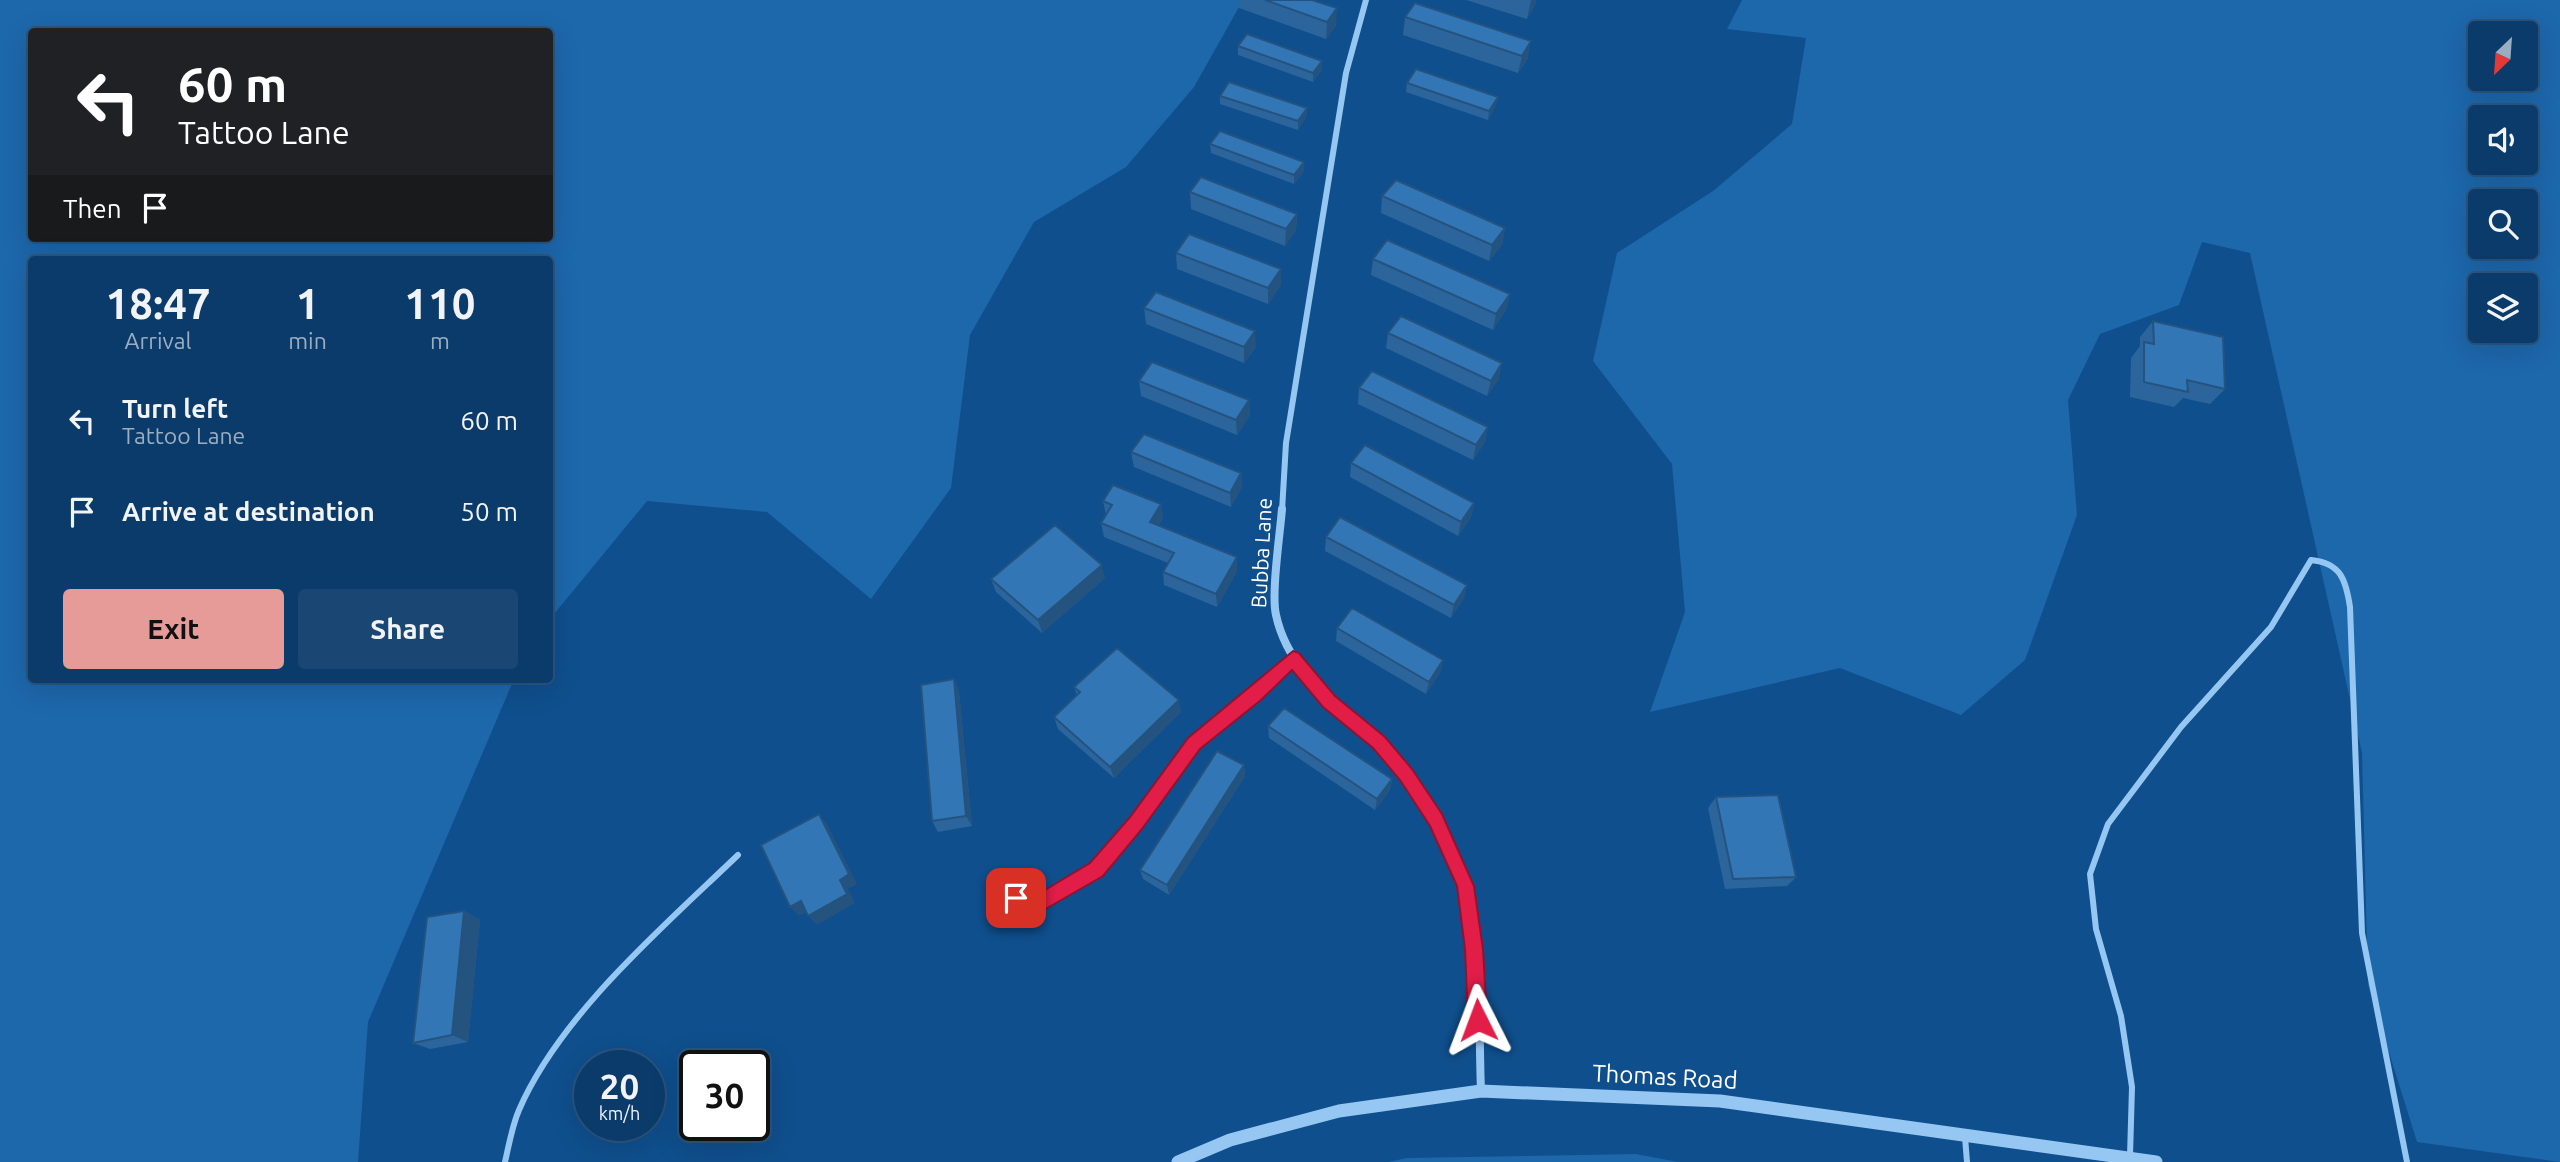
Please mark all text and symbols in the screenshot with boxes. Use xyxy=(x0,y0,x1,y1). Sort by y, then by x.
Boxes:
north arrow xyxy=(2468,21,2538,91)
map controls xyxy=(2468,21,2538,343)
icon: left xyxy=(63,56,154,147)
text: 60 m xyxy=(178,56,287,111)
button: sound xyxy=(2468,105,2538,175)
text: Tattoo Lane xyxy=(178,114,350,150)
icon: arrive xyxy=(136,189,174,227)
button: search xyxy=(2468,189,2538,259)
text: Then xyxy=(63,194,122,223)
button: layers xyxy=(2468,273,2538,343)
text: 18:47 xyxy=(106,280,211,327)
text: 1 xyxy=(296,280,319,327)
text: 110 xyxy=(404,280,475,327)
text: Arrival xyxy=(125,328,192,353)
text: min xyxy=(288,328,327,353)
text: m xyxy=(430,328,450,353)
text: Turn left xyxy=(122,394,228,423)
icon: left xyxy=(63,402,101,440)
text: 60 m xyxy=(460,406,518,435)
text: Tattoo Lane xyxy=(122,423,245,448)
icon: arrive xyxy=(63,493,101,531)
text: Arrive at destination xyxy=(122,497,375,526)
text: 50 m xyxy=(460,497,518,526)
street label: Bubba Lane xyxy=(1246,497,1276,609)
button: Exit xyxy=(63,589,284,669)
button: Share xyxy=(298,589,518,669)
pin xyxy=(986,868,1046,928)
icon: arrive xyxy=(997,879,1035,917)
position arrow xyxy=(1441,983,1515,1057)
speed limit sign: 30 xyxy=(679,1050,770,1141)
street label: Thomas Road xyxy=(1592,1059,1738,1094)
text: 20 xyxy=(600,1066,639,1106)
text: km/h xyxy=(599,1103,640,1123)

